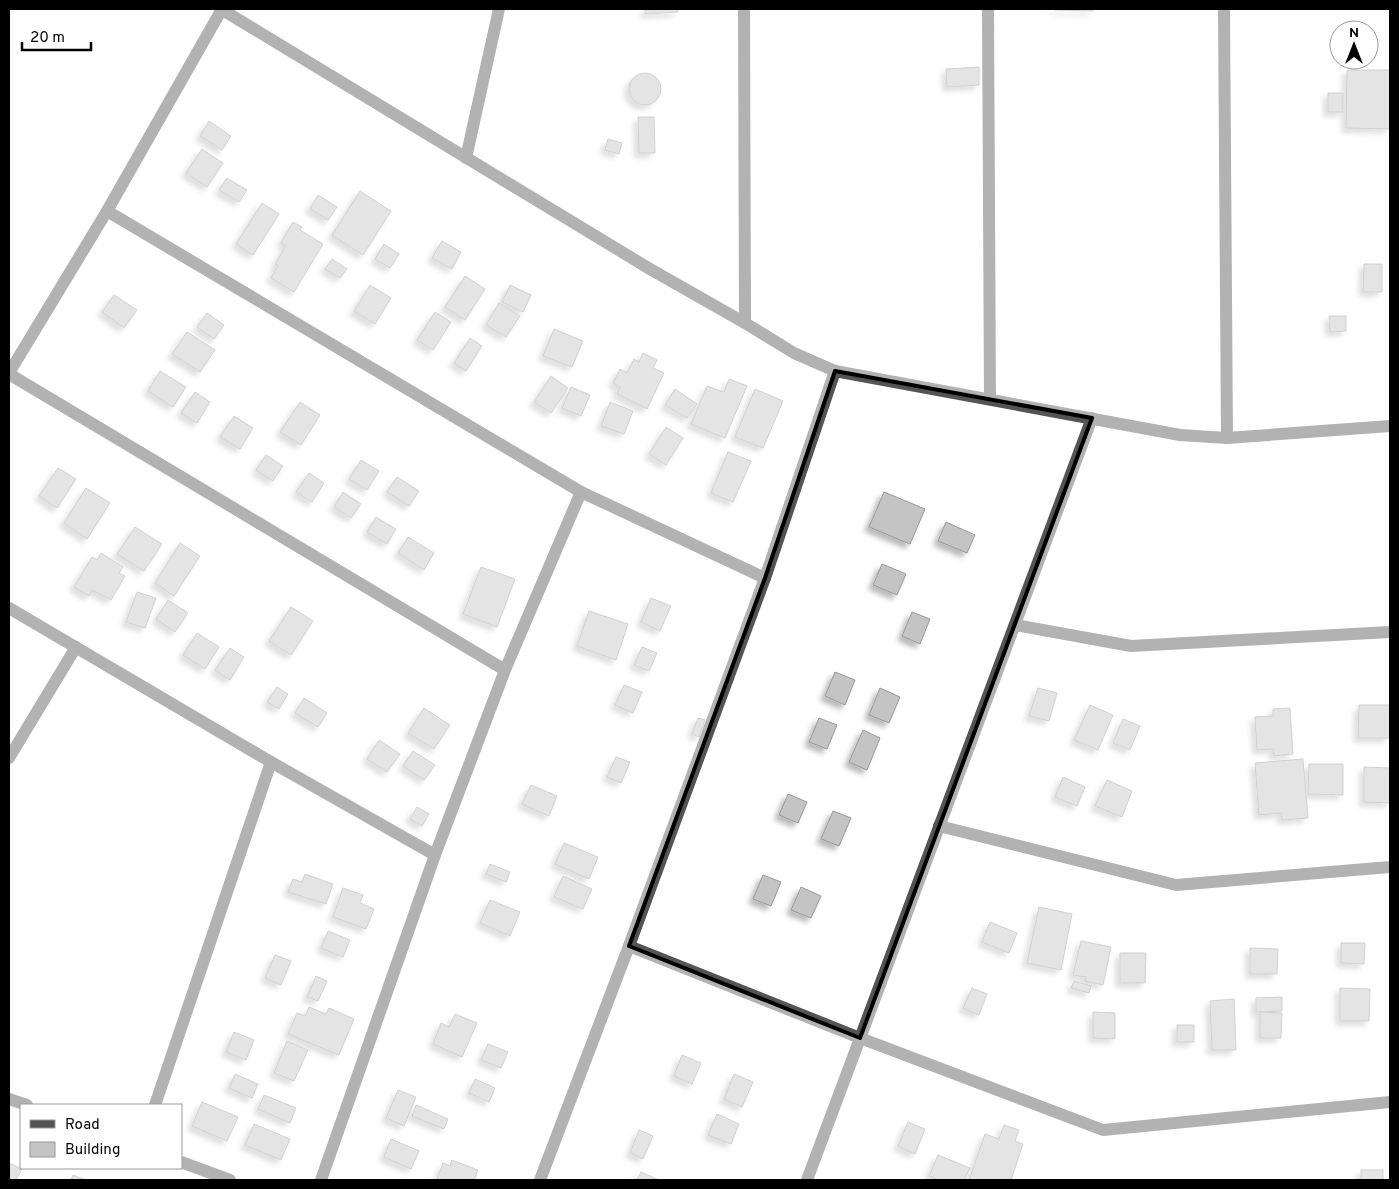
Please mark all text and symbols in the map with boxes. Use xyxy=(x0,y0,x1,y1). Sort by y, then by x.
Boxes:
scale bar xyxy=(22,20,91,52)
north arrow xyxy=(1329,20,1379,70)
text: N xyxy=(1349,25,1359,42)
text: 20 m xyxy=(30,29,65,48)
legend xyxy=(20,1104,182,1169)
text: Road xyxy=(65,1116,100,1135)
text: Building xyxy=(65,1141,120,1160)

